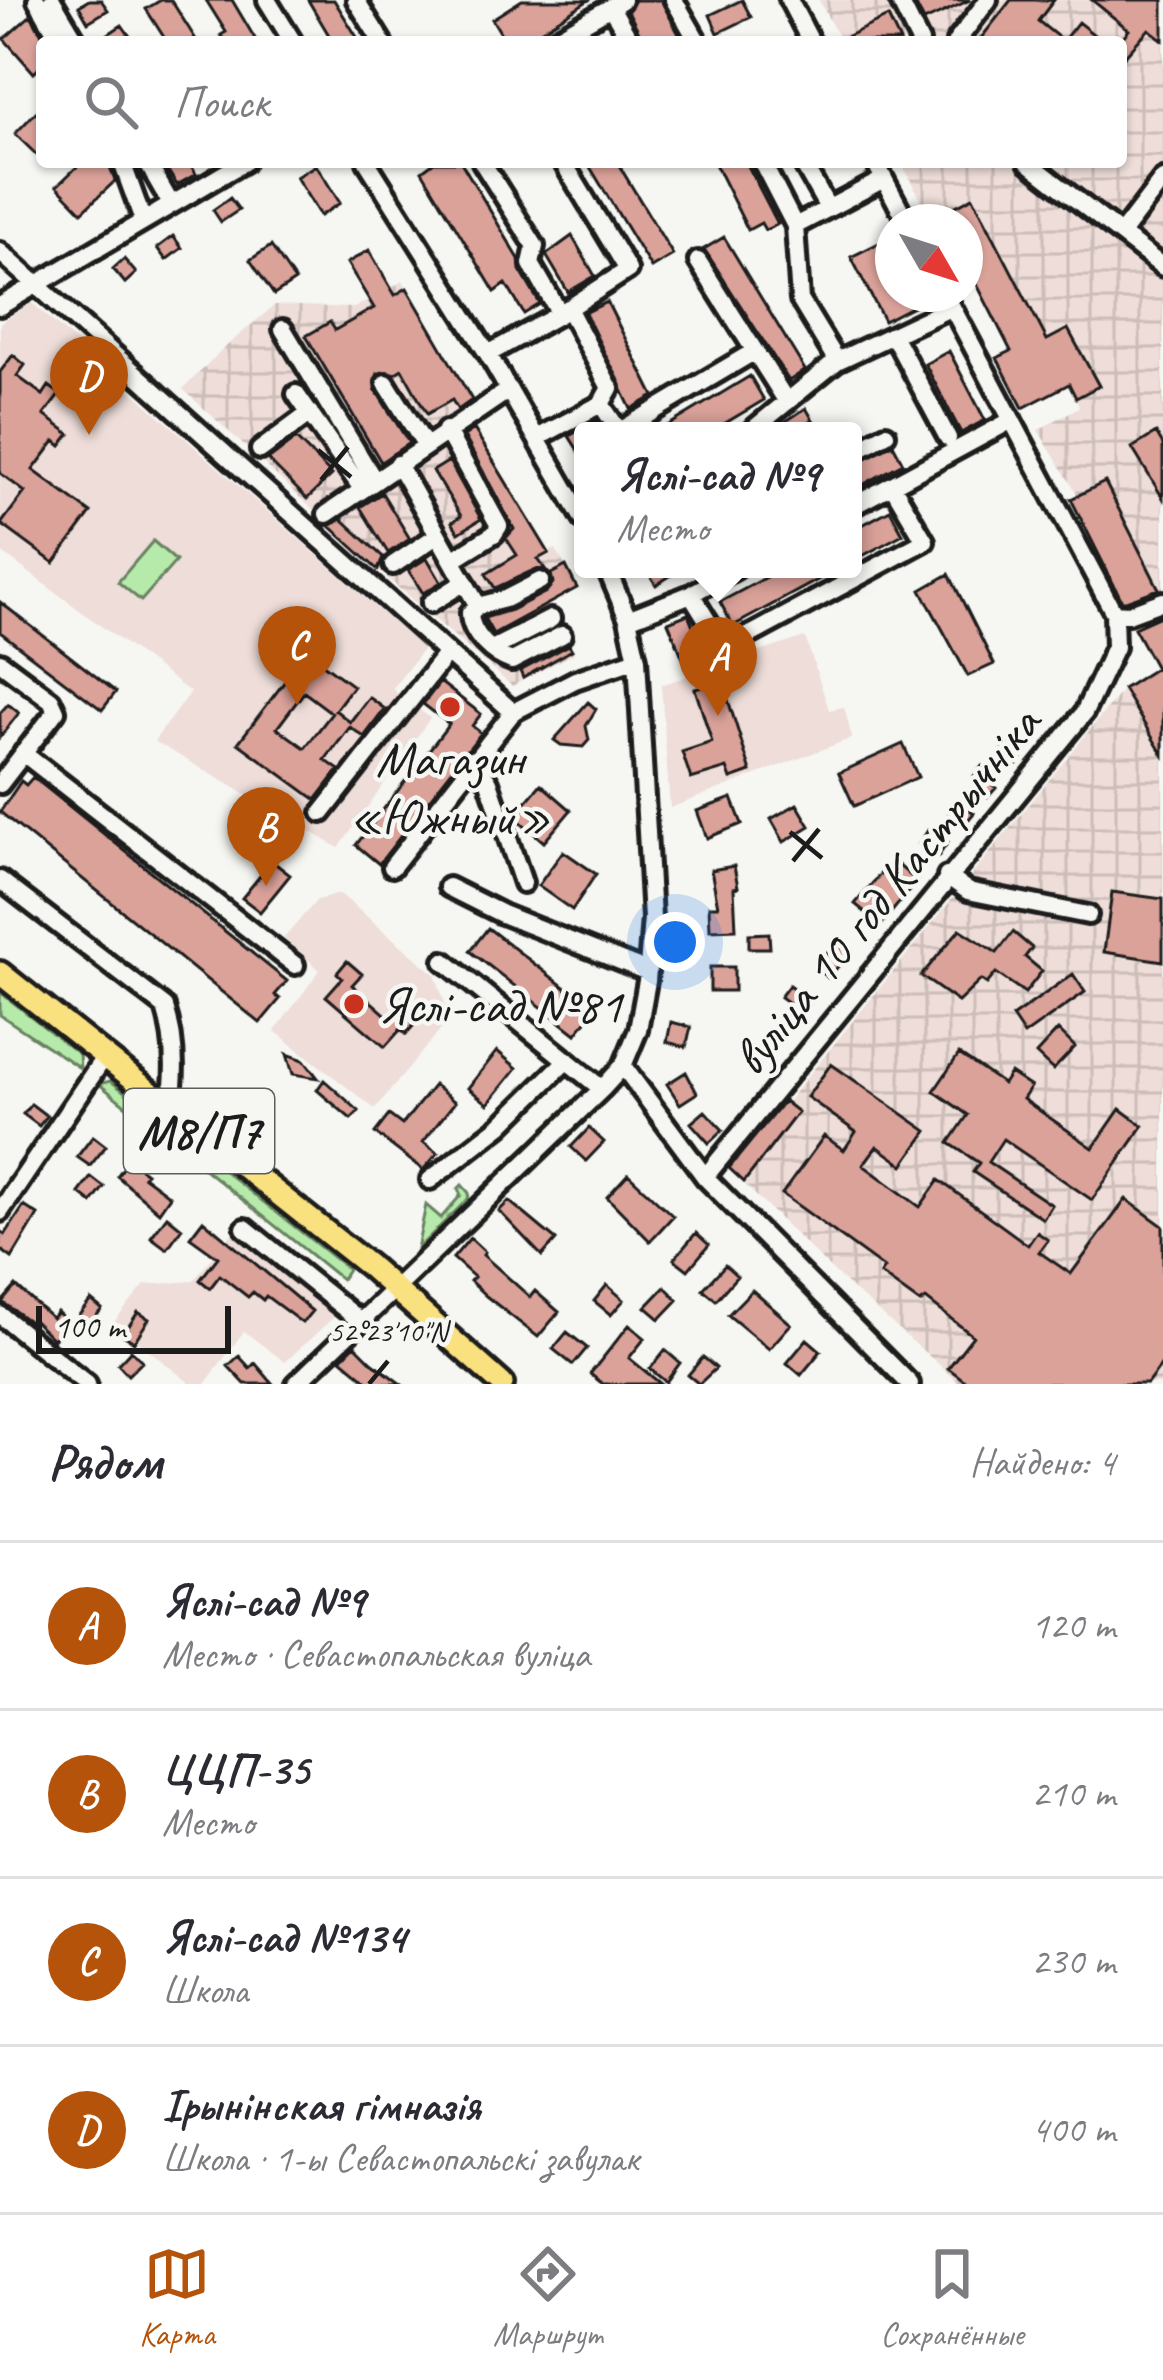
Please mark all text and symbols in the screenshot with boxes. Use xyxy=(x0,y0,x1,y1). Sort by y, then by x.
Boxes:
search box xyxy=(36,36,1127,168)
icon: search xyxy=(78,69,144,135)
text: Поиск xyxy=(174,74,269,131)
north arrow xyxy=(875,204,983,312)
pin: D xyxy=(50,336,128,435)
popup xyxy=(574,422,862,578)
text: Яслі-сад №9 xyxy=(617,447,819,504)
text: Место xyxy=(617,504,709,553)
pin: C xyxy=(258,606,336,705)
pin: A xyxy=(679,617,757,716)
street label: вуліца 10 год Кастрычніка xyxy=(717,691,1056,1088)
marker: Магазин «Южный» xyxy=(437,694,463,720)
place label: Магазин «Южный» xyxy=(349,726,551,849)
pin: B xyxy=(227,787,305,886)
your location xyxy=(645,912,705,972)
place label: Яслі-сад №81 xyxy=(378,973,625,1037)
marker: Яслі-сад №81 xyxy=(341,991,367,1017)
road number: М8/П7 xyxy=(124,1089,274,1173)
scale bar xyxy=(36,1300,231,1353)
text: 100 m xyxy=(54,1306,125,1348)
text: 52°23'10"N xyxy=(329,1312,452,1350)
text: Рядом xyxy=(48,1430,162,1494)
text: Найдено: 4 xyxy=(970,1438,1115,1487)
text: Яслі-сад №9 xyxy=(162,1573,365,1630)
text: A xyxy=(77,1601,97,1650)
text: 120 m xyxy=(1031,1601,1115,1650)
text: Место · Севастопальская вуліца xyxy=(162,1630,590,1679)
text: ЦЦП-35 xyxy=(162,1741,309,1798)
text: B xyxy=(77,1769,97,1818)
text: 210 m xyxy=(1031,1769,1115,1818)
text: Место xyxy=(162,1798,254,1847)
text: Яслі-сад №134 xyxy=(162,1909,406,1966)
text: C xyxy=(78,1937,96,1986)
text: 230 m xyxy=(1031,1937,1115,1986)
text: Школа xyxy=(162,1966,248,2015)
text: Ірынінская гімназія xyxy=(162,2077,480,2134)
text: D xyxy=(76,2105,98,2154)
text: 400 m xyxy=(1031,2105,1115,2154)
text: Школа · 1-ы Севастопальскі завулак xyxy=(162,2134,639,2183)
tab: Карта xyxy=(139,2241,215,2355)
tab: Маршрут xyxy=(493,2241,602,2355)
tab: Сохранённые xyxy=(880,2241,1024,2355)

